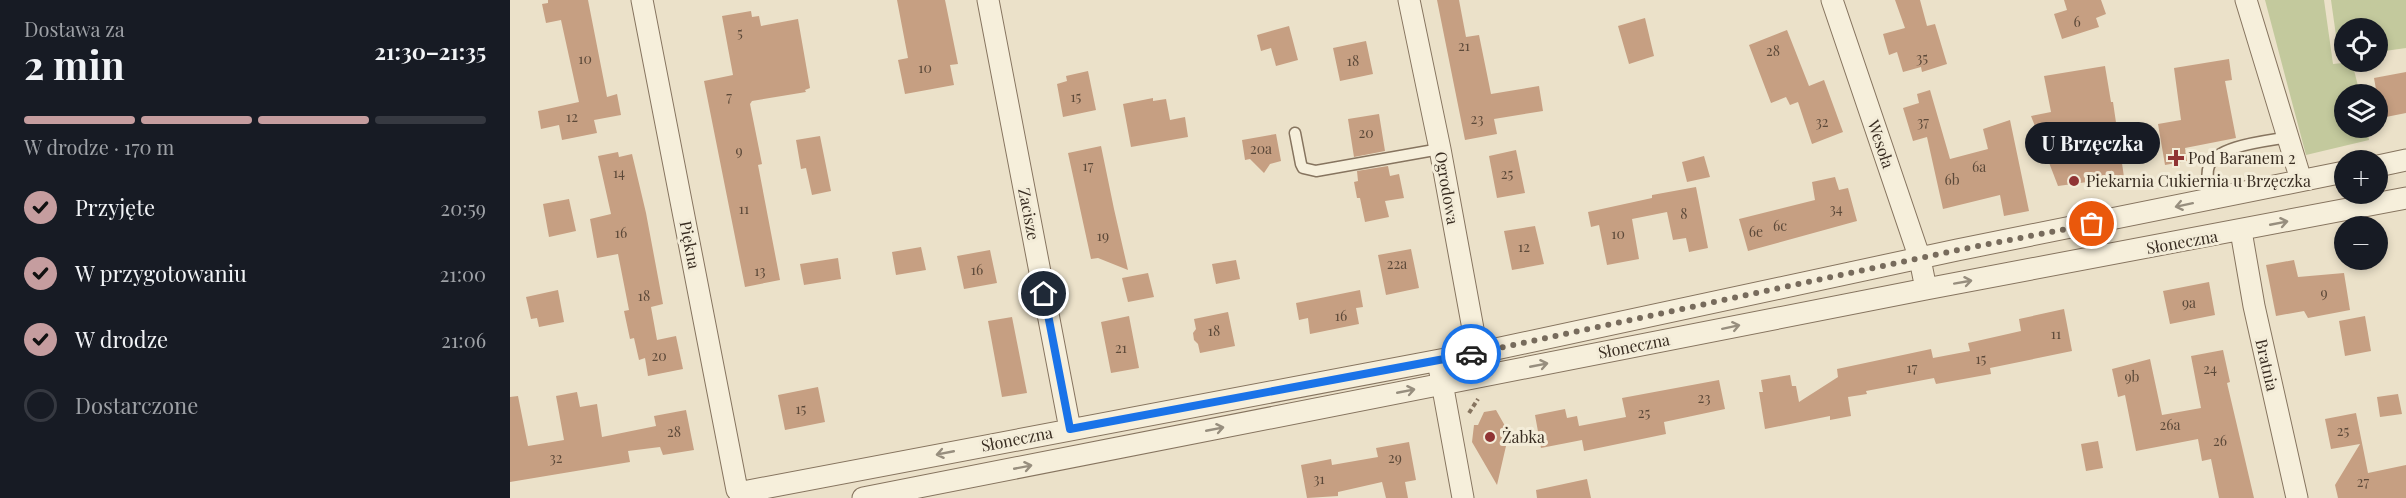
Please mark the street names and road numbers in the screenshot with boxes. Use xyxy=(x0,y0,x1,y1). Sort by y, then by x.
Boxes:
street label: Wesoła xyxy=(1863,116,1900,171)
street label: Ogrodowa xyxy=(1431,150,1464,226)
street label: Zacisze xyxy=(1014,186,1045,242)
street label: Piękna xyxy=(676,219,705,271)
street label: Słoneczna xyxy=(2144,225,2219,258)
street label: Słoneczna xyxy=(1596,328,1671,363)
street label: Bratnia xyxy=(2251,337,2284,393)
street label: Słoneczna xyxy=(979,421,1054,456)

